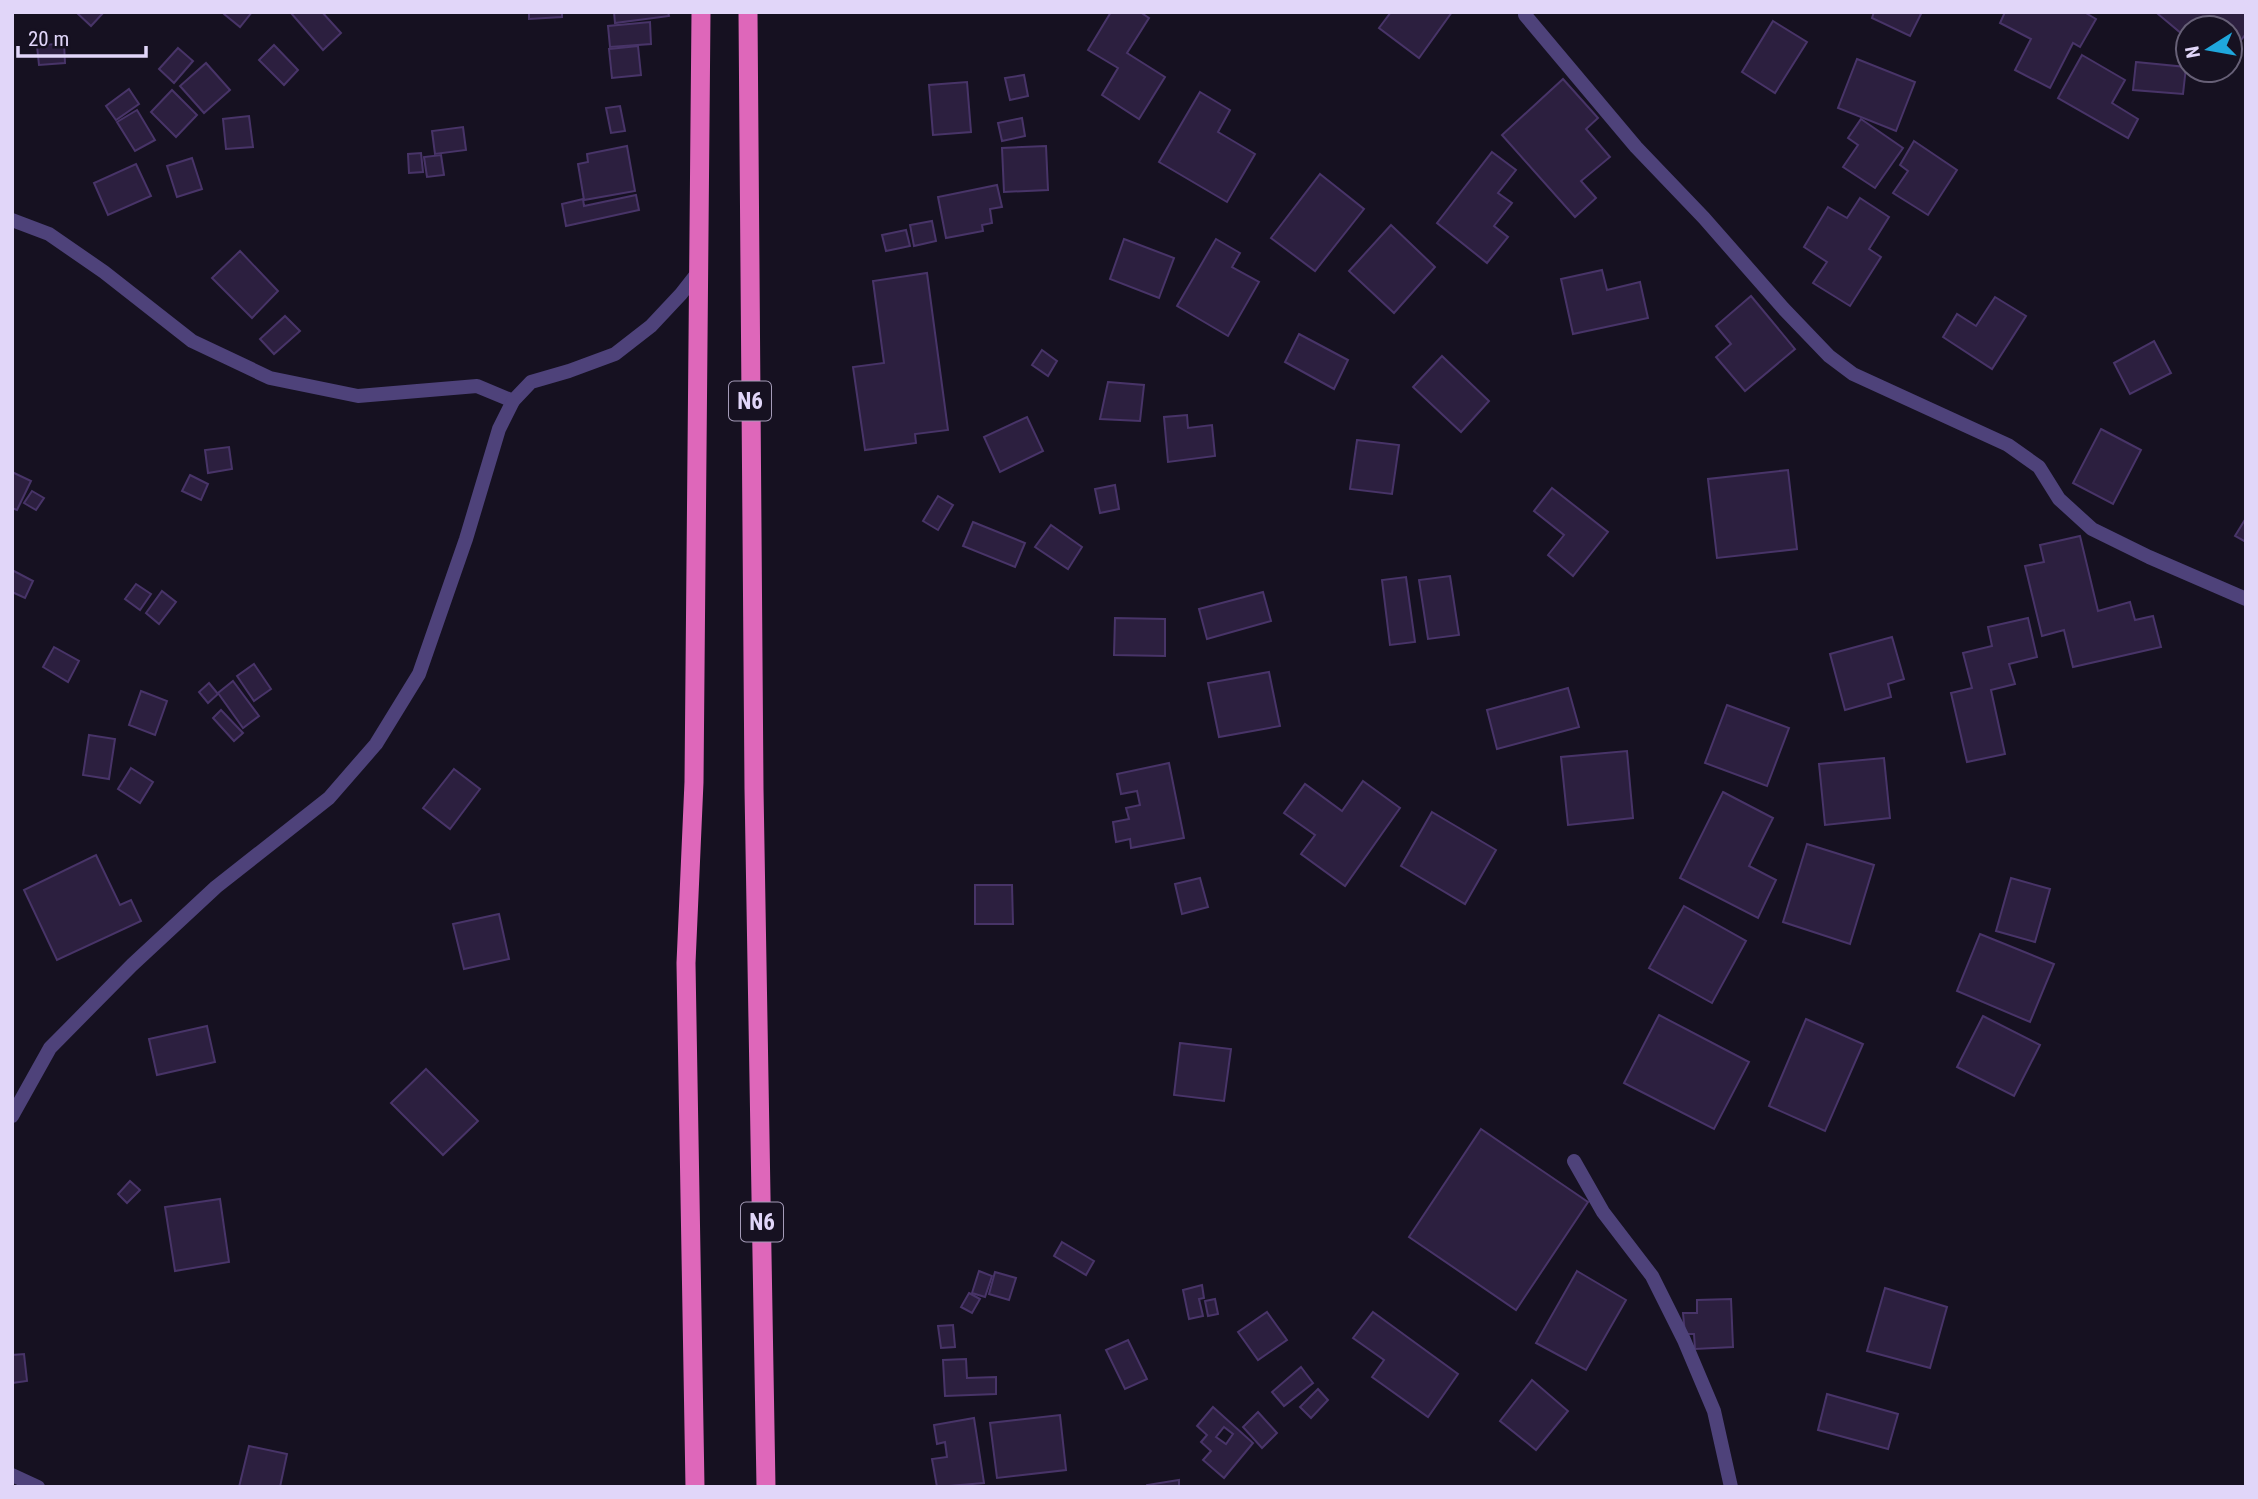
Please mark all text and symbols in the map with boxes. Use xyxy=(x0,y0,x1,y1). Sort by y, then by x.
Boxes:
scale bar xyxy=(18,14,145,58)
north arrow xyxy=(2174,14,2244,84)
text: 20 m xyxy=(28,27,69,51)
text: N xyxy=(2180,44,2205,60)
road number: N6 xyxy=(729,382,771,420)
road number: N6 xyxy=(741,1203,783,1242)

